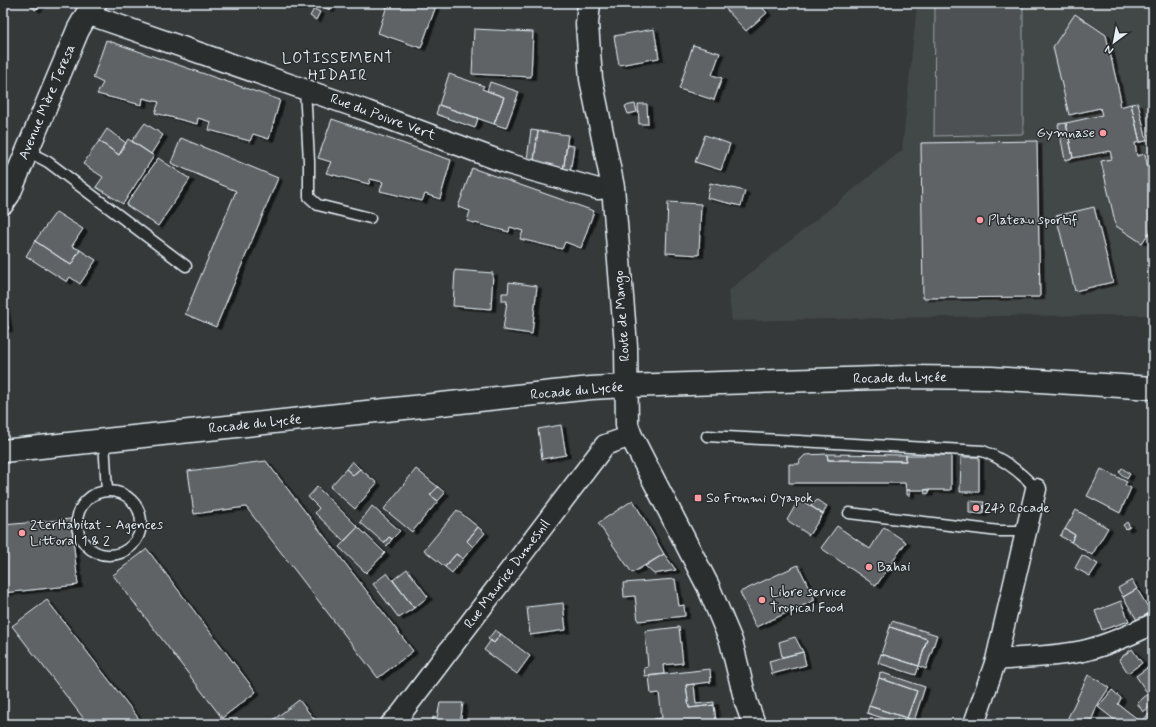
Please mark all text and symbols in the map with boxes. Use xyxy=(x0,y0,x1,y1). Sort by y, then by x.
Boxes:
north arrow xyxy=(1094,22,1134,62)
street label: Avenue Mère Teresa xyxy=(15,42,79,162)
text: N xyxy=(1102,42,1116,58)
district label: LOTISSEMENT HIDAIR xyxy=(282,49,394,86)
street label: Rue du Poivre Vert xyxy=(328,90,439,145)
place label: Gymnase xyxy=(1037,124,1095,142)
marker: Gymnase xyxy=(1098,128,1108,138)
place label: Plateau sportif xyxy=(988,211,1077,229)
marker: Plateau sportif xyxy=(975,215,985,225)
street label: Route de Mango xyxy=(610,270,635,362)
street label: Rocade du Lycée xyxy=(853,368,947,388)
street label: Rocade du Lycée xyxy=(530,378,625,404)
street label: Rocade du Lycée xyxy=(208,410,303,438)
place label: So Fronmi Oyapok xyxy=(706,489,813,507)
marker: So Fronmi Oyapok xyxy=(693,493,703,503)
place label: 243 Rocade xyxy=(984,499,1051,517)
marker: 243 Rocade xyxy=(971,503,981,513)
place label: 2terHabitat - Agences Littoral 1 & 2 xyxy=(30,516,163,550)
street label: Rue Maurice Dumesnil xyxy=(460,516,554,632)
marker: 2terHabitat - Agences Littoral 1 & 2 xyxy=(17,528,27,538)
place label: Bahai xyxy=(877,558,910,576)
marker: Bahai xyxy=(864,562,874,572)
place label: Libre service Tropical Food xyxy=(770,583,846,617)
marker: Libre service Tropical Food xyxy=(757,595,767,605)

